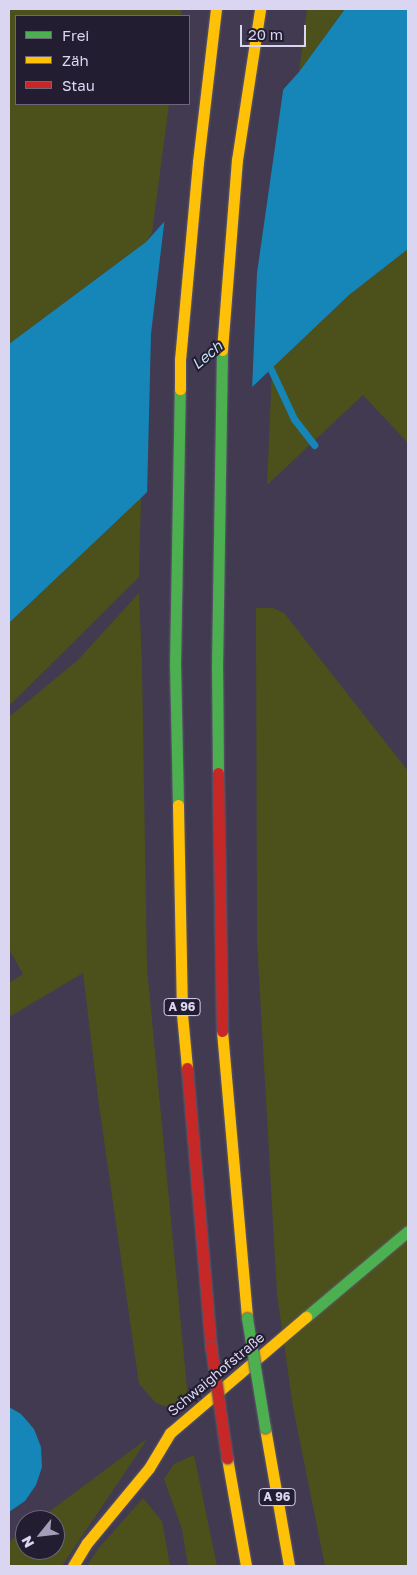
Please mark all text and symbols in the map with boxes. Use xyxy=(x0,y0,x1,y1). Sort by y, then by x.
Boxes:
legend xyxy=(15,15,190,105)
scale bar xyxy=(242,15,308,47)
text: 20 m xyxy=(248,25,283,43)
text: Frei xyxy=(62,26,89,44)
text: Zäh xyxy=(62,51,89,69)
text: Stau xyxy=(62,76,95,94)
water label: Lech xyxy=(188,337,226,373)
road number: A 96 xyxy=(163,998,201,1016)
street label: Schwaighofstraße xyxy=(164,1329,268,1419)
road number: A 96 xyxy=(258,1488,296,1506)
north arrow xyxy=(15,1510,65,1560)
text: N xyxy=(17,1533,37,1551)

